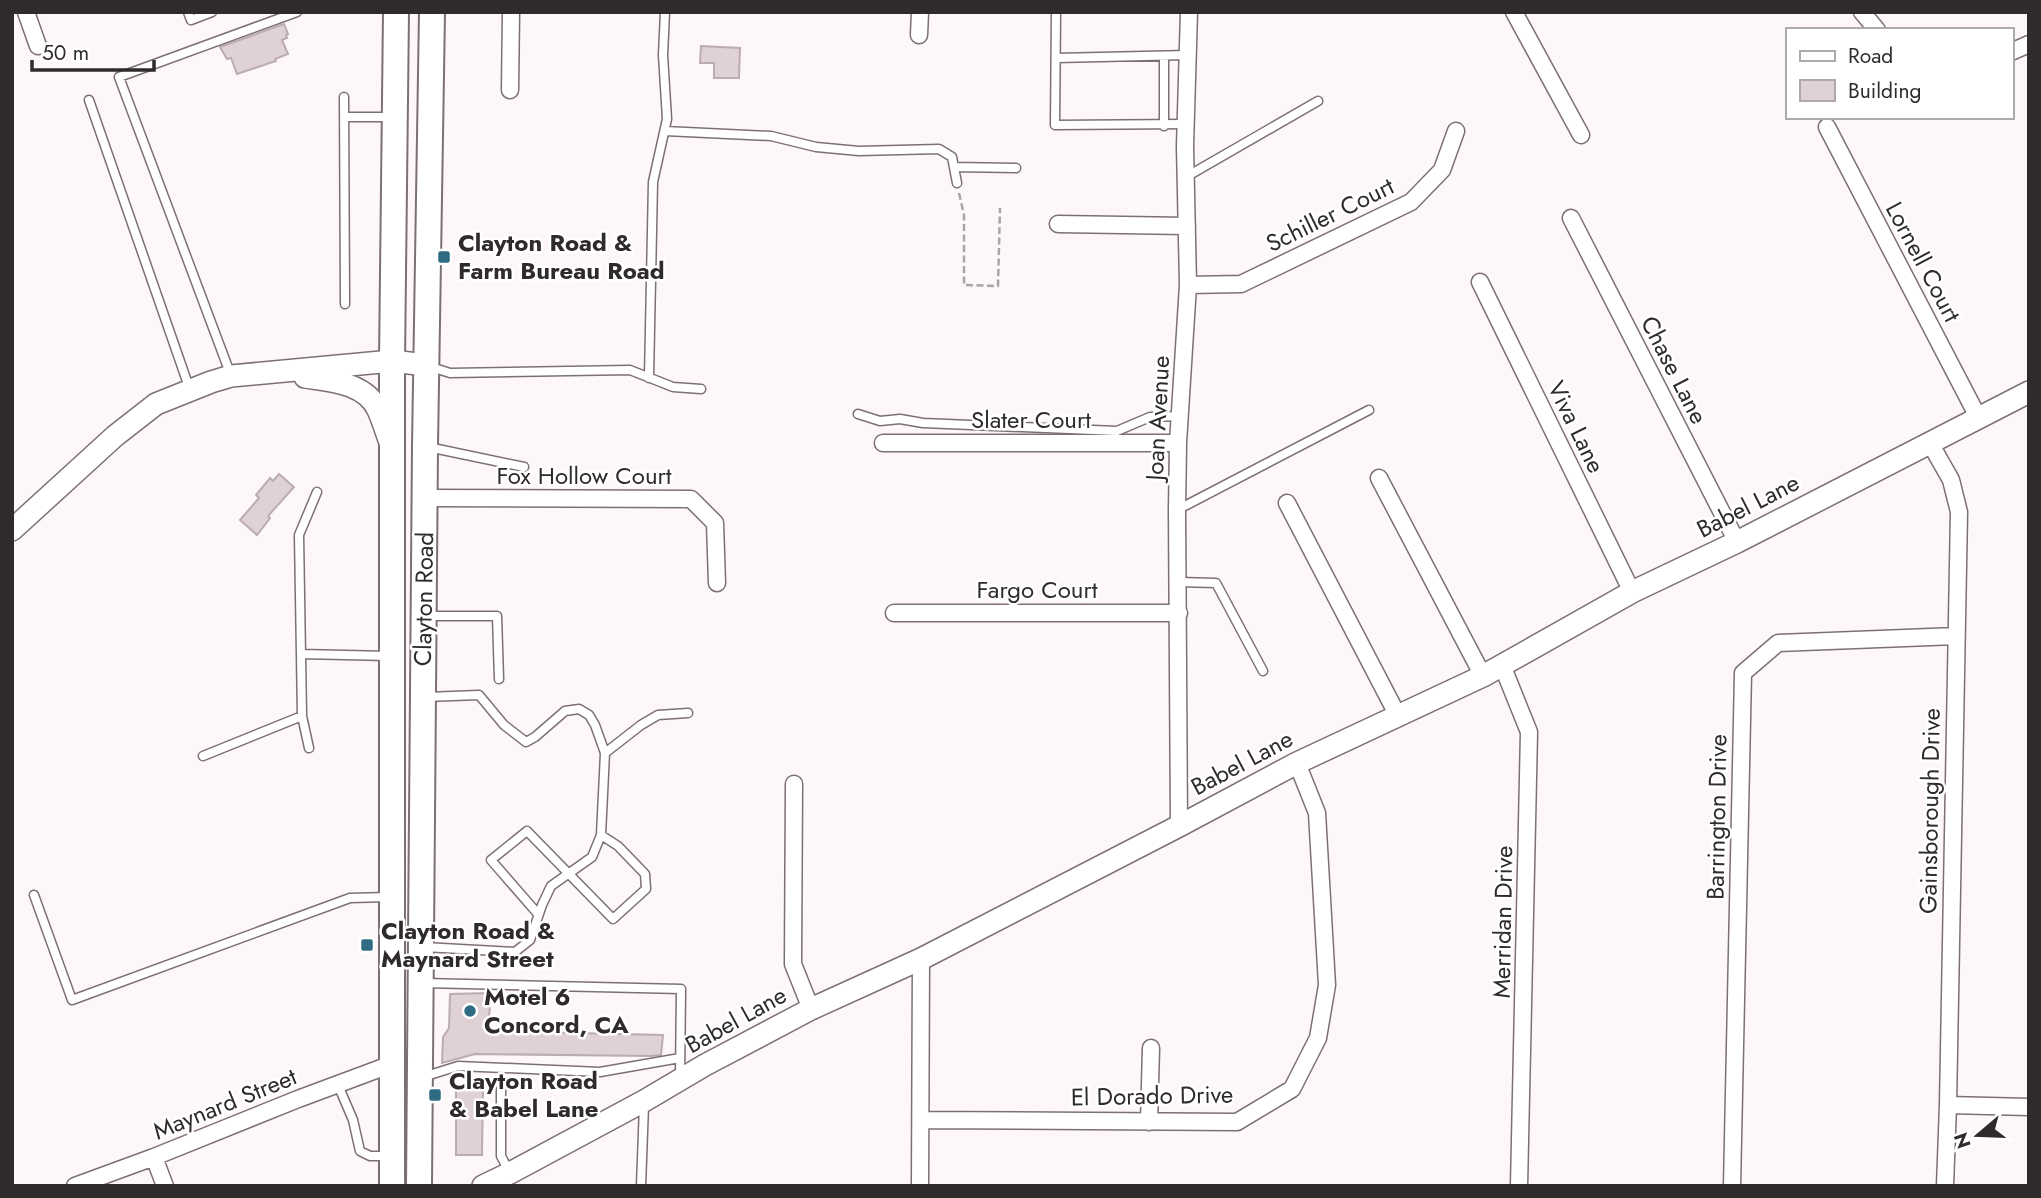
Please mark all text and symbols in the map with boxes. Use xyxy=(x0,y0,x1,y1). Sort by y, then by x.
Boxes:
scale bar xyxy=(32,28,154,72)
legend xyxy=(1786,28,2013,119)
text: 50 m xyxy=(42,38,89,68)
text: Road xyxy=(1848,41,1893,71)
text: Building xyxy=(1848,76,1921,106)
street label: Schiller Court xyxy=(1260,168,1400,261)
street label: Lornell Court xyxy=(1877,196,1970,328)
place label: Clayton Road & Farm Bureau Road xyxy=(458,225,665,288)
marker: Clayton Road & Farm Bureau Road xyxy=(436,249,452,265)
street label: Chase Lane xyxy=(1632,310,1717,430)
street label: Joan Avenue xyxy=(1137,355,1178,484)
street label: Viva Lane xyxy=(1539,375,1614,479)
street label: Slater Court xyxy=(971,402,1091,437)
street label: Fox Hollow Court xyxy=(496,458,672,493)
street label: Babel Lane xyxy=(1690,465,1805,546)
street label: Clayton Road xyxy=(405,532,442,666)
street label: Fargo Court xyxy=(977,572,1098,607)
street label: Gainsborough Drive xyxy=(1910,708,1949,914)
street label: Babel Lane xyxy=(1185,721,1299,804)
street label: Barrington Drive xyxy=(1698,734,1735,900)
street label: Merridan Drive xyxy=(1484,845,1521,999)
place label: Clayton Road & Maynard Street xyxy=(381,913,555,976)
marker: Clayton Road & Maynard Street xyxy=(359,937,375,953)
street label: Babel Lane xyxy=(679,977,793,1062)
place label: Motel 6 Concord, CA xyxy=(484,979,629,1042)
marker: Motel 6 Concord, CA xyxy=(462,1003,478,1019)
street label: Maynard Street xyxy=(148,1059,302,1148)
place label: Clayton Road & Babel Lane xyxy=(449,1063,599,1126)
street label: El Dorado Drive xyxy=(1070,1077,1234,1114)
marker: Clayton Road & Babel Lane xyxy=(427,1087,443,1103)
north arrow xyxy=(1943,1100,2013,1170)
text: N xyxy=(1947,1129,1978,1152)

